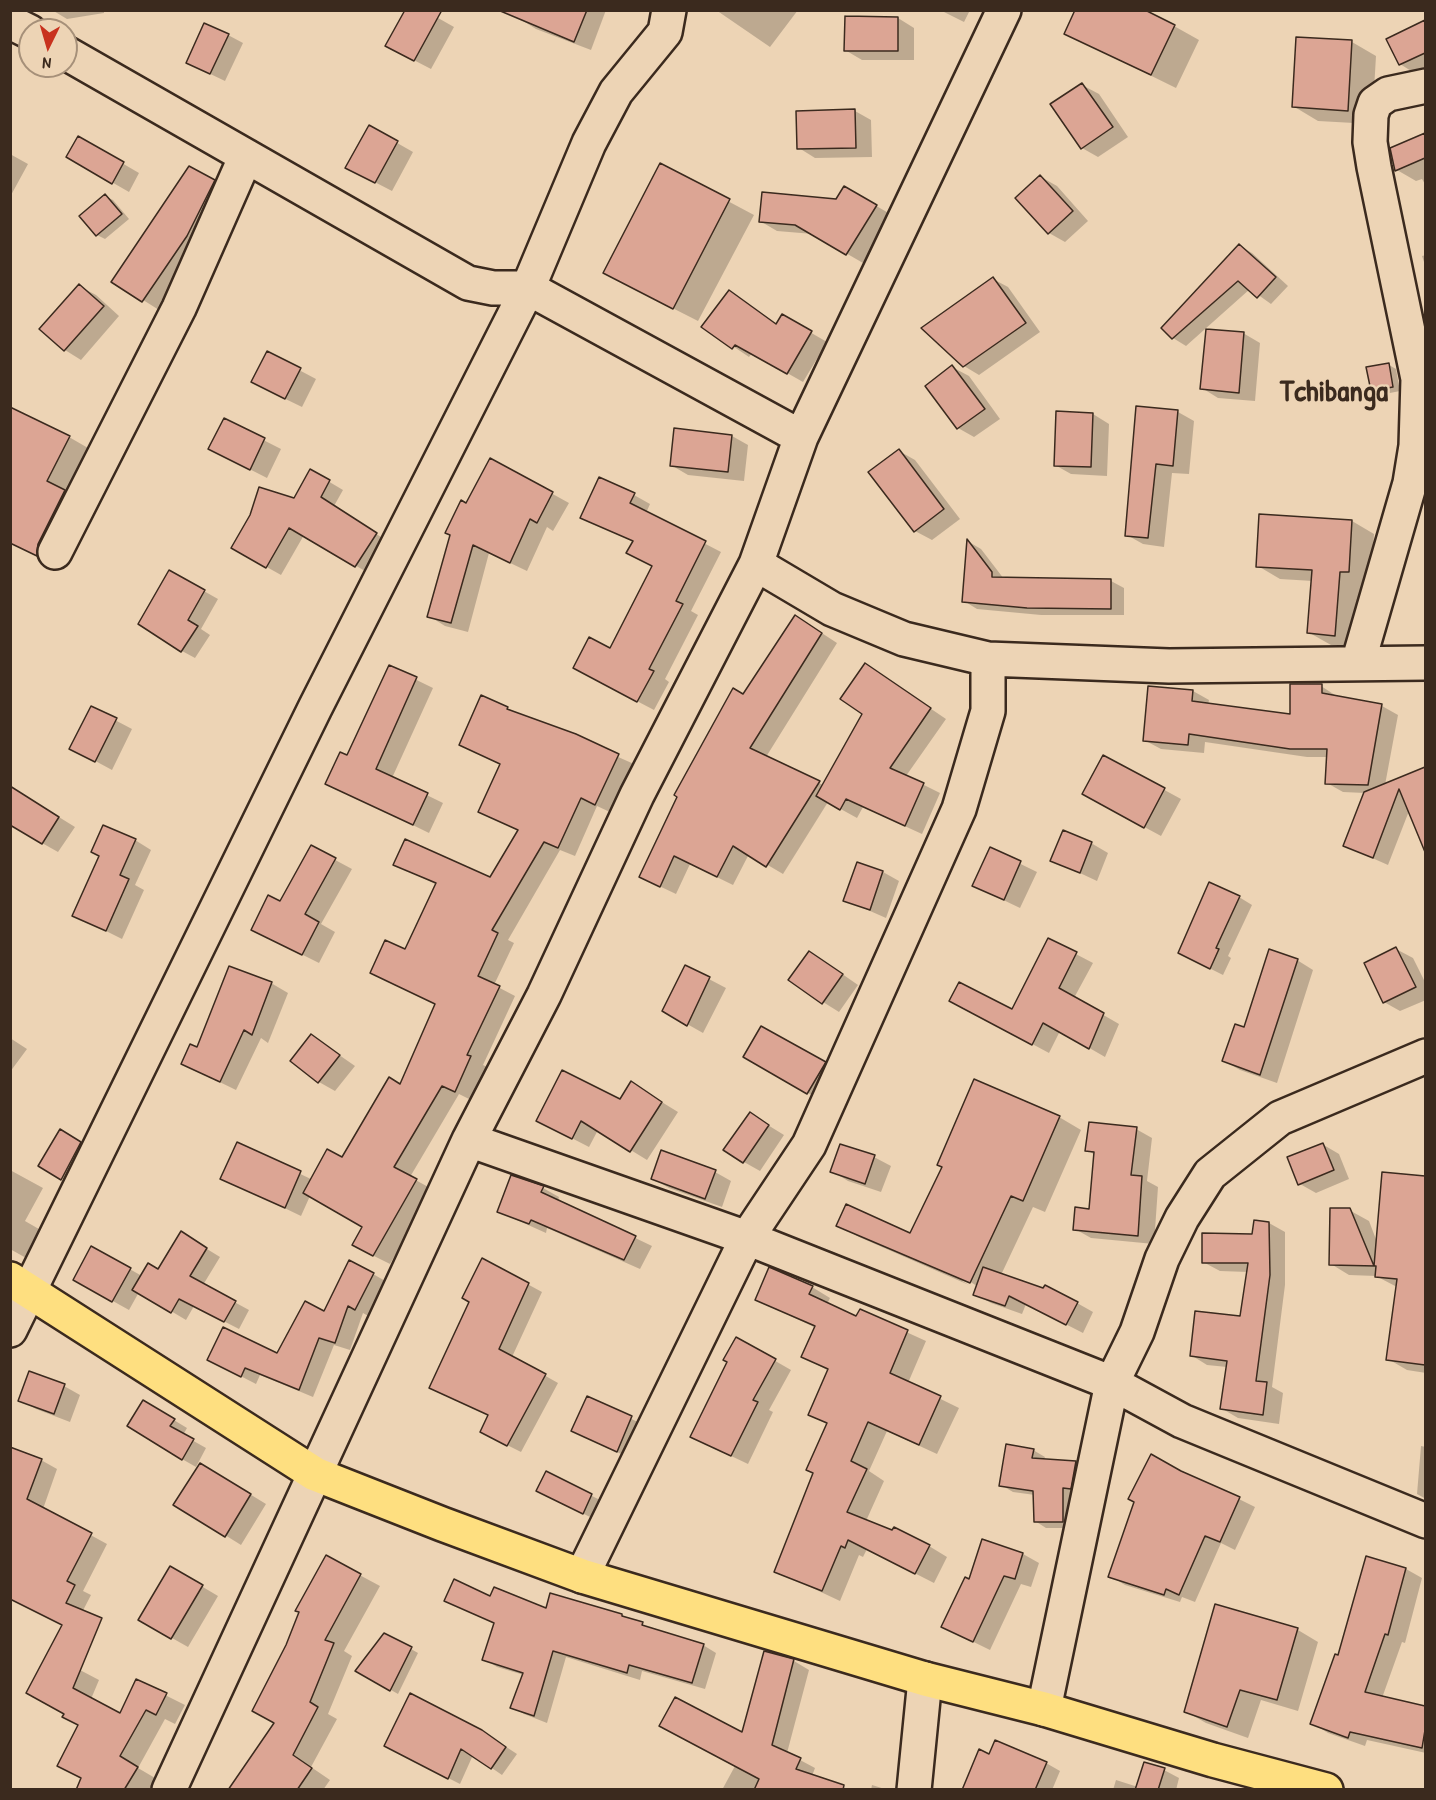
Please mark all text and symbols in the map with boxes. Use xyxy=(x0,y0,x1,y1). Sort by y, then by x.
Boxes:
north arrow xyxy=(18,18,78,78)
text: N xyxy=(41,53,52,75)
district label: Tchibanga xyxy=(1280,375,1388,411)

